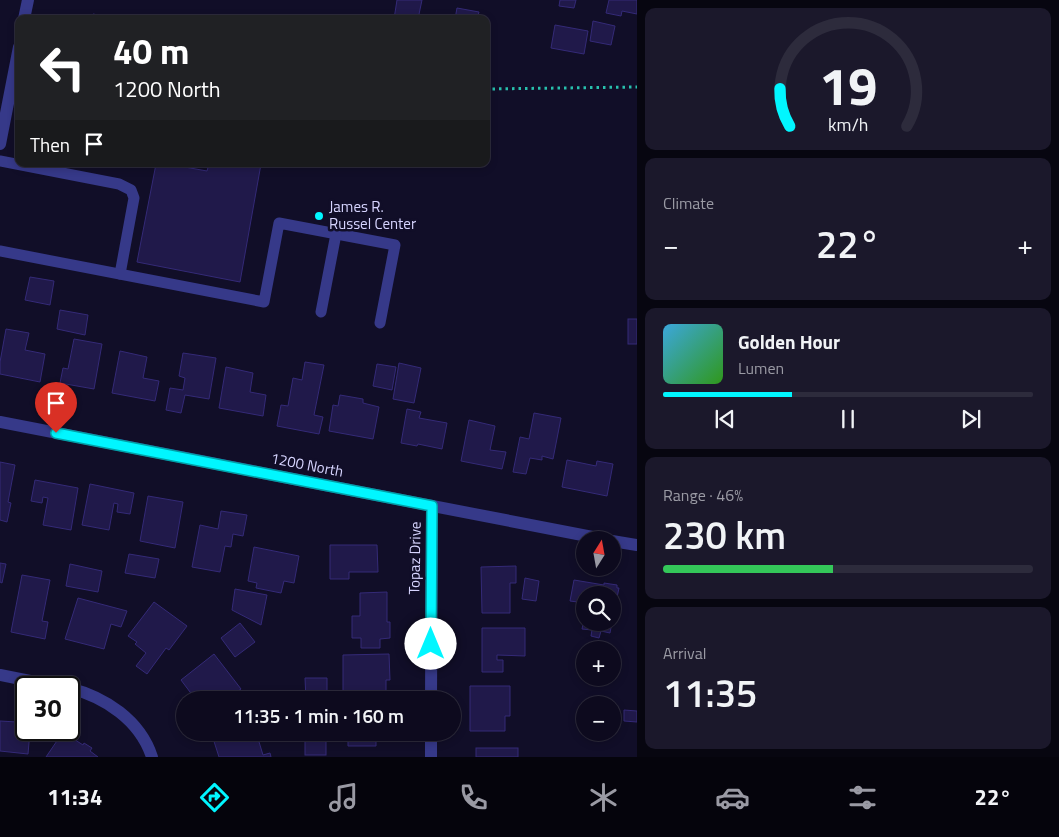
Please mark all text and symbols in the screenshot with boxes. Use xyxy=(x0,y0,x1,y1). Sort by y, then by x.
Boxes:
text: 40 m xyxy=(113,24,189,78)
icon: left xyxy=(30,35,95,100)
text: 19 xyxy=(819,46,877,125)
text: 1200 North xyxy=(113,72,221,106)
text: km/h xyxy=(828,111,868,138)
text: Then xyxy=(30,130,70,159)
icon: arrive xyxy=(80,130,108,158)
text: Climate xyxy=(663,191,714,215)
place label: James R. Russel Center xyxy=(329,195,416,235)
marker: James R. Russel Center xyxy=(313,210,325,222)
text: 22° xyxy=(816,215,880,273)
text: − xyxy=(663,223,679,266)
text: + xyxy=(1017,223,1033,266)
text: Golden Hour xyxy=(738,327,840,356)
text: Lumen xyxy=(738,356,784,380)
pin xyxy=(35,382,77,433)
icon: arrive xyxy=(42,389,70,417)
icon: previous xyxy=(711,405,739,433)
icon: pause xyxy=(834,405,862,433)
icon: next xyxy=(957,405,985,433)
street label: 1200 North xyxy=(269,446,345,483)
text: Range · 46% xyxy=(663,483,743,507)
text: 230 km xyxy=(663,506,786,564)
street label: Topaz Drive xyxy=(402,521,427,595)
north arrow xyxy=(576,531,621,576)
map controls xyxy=(576,531,621,741)
button: search xyxy=(576,586,621,631)
position arrow xyxy=(404,617,456,669)
button: + xyxy=(576,641,621,686)
text: Arrival xyxy=(663,641,706,665)
text: 11:35 xyxy=(663,664,757,722)
speed limit sign: 30 xyxy=(15,676,80,741)
button: − xyxy=(576,696,621,741)
text: 11:35 · 1 min · 160 m xyxy=(233,701,404,730)
text: 11:34 xyxy=(47,780,102,814)
icon: directions xyxy=(197,780,232,815)
icon: music xyxy=(326,780,361,815)
icon: phone xyxy=(456,780,491,815)
icon: climate xyxy=(586,780,621,815)
icon: car xyxy=(715,780,750,815)
icon: filters xyxy=(845,780,880,815)
text: 22° xyxy=(975,780,1012,814)

